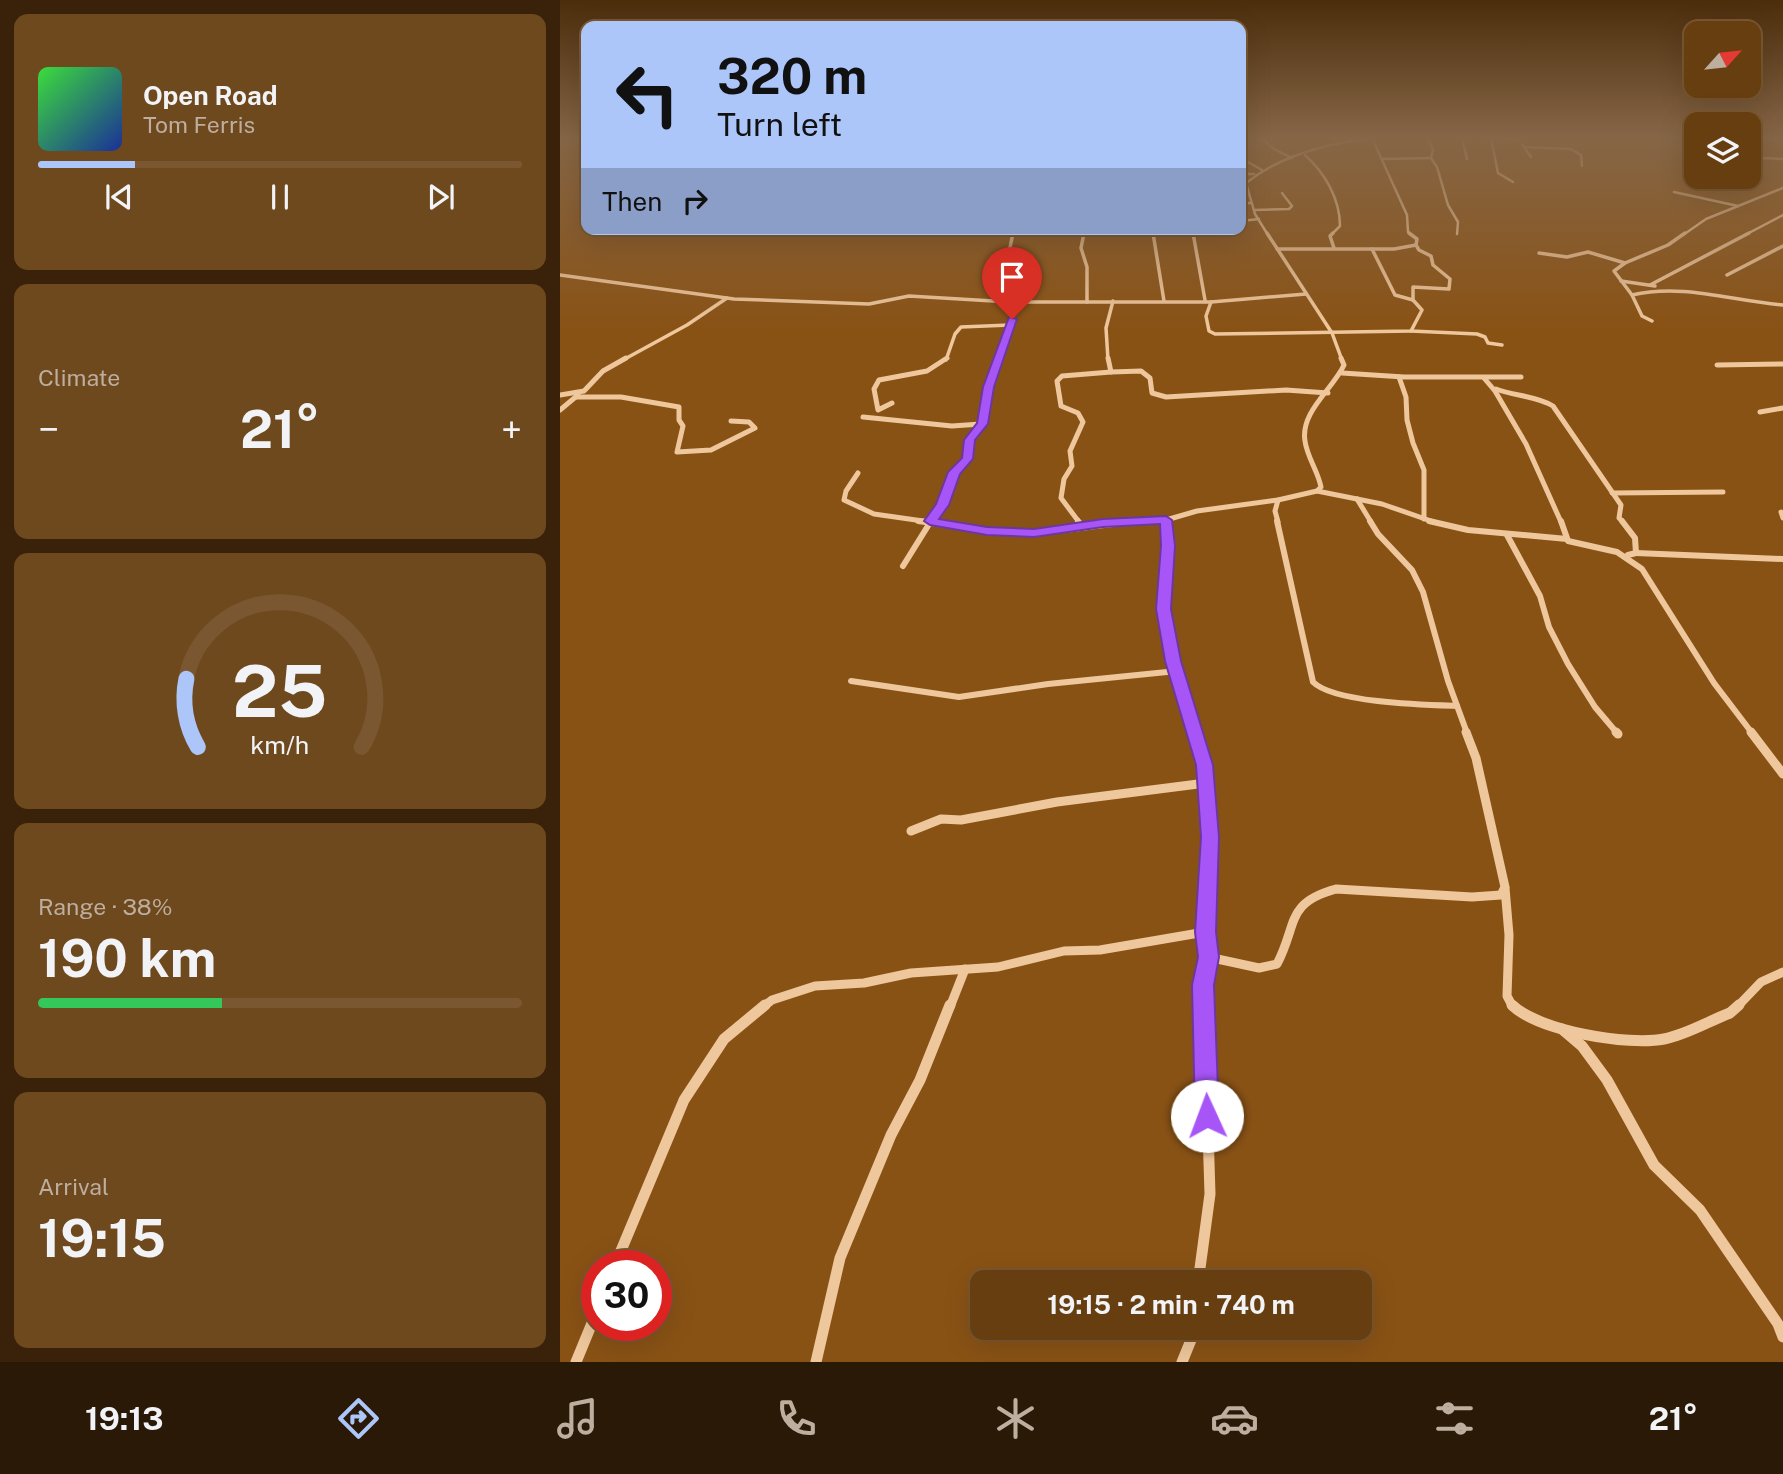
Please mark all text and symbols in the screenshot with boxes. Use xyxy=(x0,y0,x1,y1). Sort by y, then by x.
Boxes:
north arrow xyxy=(1684,21,1760,98)
map controls xyxy=(1684,21,1761,189)
text: 320 m xyxy=(717,47,867,105)
icon: left xyxy=(602,49,693,140)
text: Open Road xyxy=(143,80,278,111)
text: Turn left xyxy=(717,106,842,143)
text: Tom Ferris xyxy=(143,111,255,138)
button: layers xyxy=(1684,112,1761,189)
icon: previous xyxy=(100,178,138,216)
icon: pause xyxy=(261,178,299,216)
icon: next xyxy=(422,178,460,216)
icon: right xyxy=(676,182,714,220)
text: Then xyxy=(602,186,662,217)
pin xyxy=(982,247,1042,319)
icon: arrive xyxy=(993,258,1031,296)
text: Climate xyxy=(38,364,120,391)
text: 21° xyxy=(240,399,320,460)
text: − xyxy=(38,407,59,452)
text: + xyxy=(501,407,522,452)
text: 25 xyxy=(232,648,328,733)
text: km/h xyxy=(251,730,309,760)
text: Range · 38% xyxy=(38,893,172,920)
text: 190 km xyxy=(38,928,216,989)
position arrow xyxy=(1170,1079,1244,1153)
text: Arrival xyxy=(38,1173,109,1200)
text: 19:15 xyxy=(38,1208,166,1269)
speed limit sign: 30 xyxy=(581,1250,672,1341)
text: 19:15 · 2 min · 740 m xyxy=(1047,1289,1295,1320)
icon: directions xyxy=(334,1394,383,1443)
icon: music xyxy=(553,1394,602,1443)
icon: phone xyxy=(772,1394,821,1443)
icon: climate xyxy=(991,1394,1040,1443)
icon: car xyxy=(1210,1394,1259,1443)
icon: filters xyxy=(1430,1394,1479,1443)
text: 19:13 xyxy=(85,1400,163,1437)
text: 21° xyxy=(1649,1400,1698,1437)

